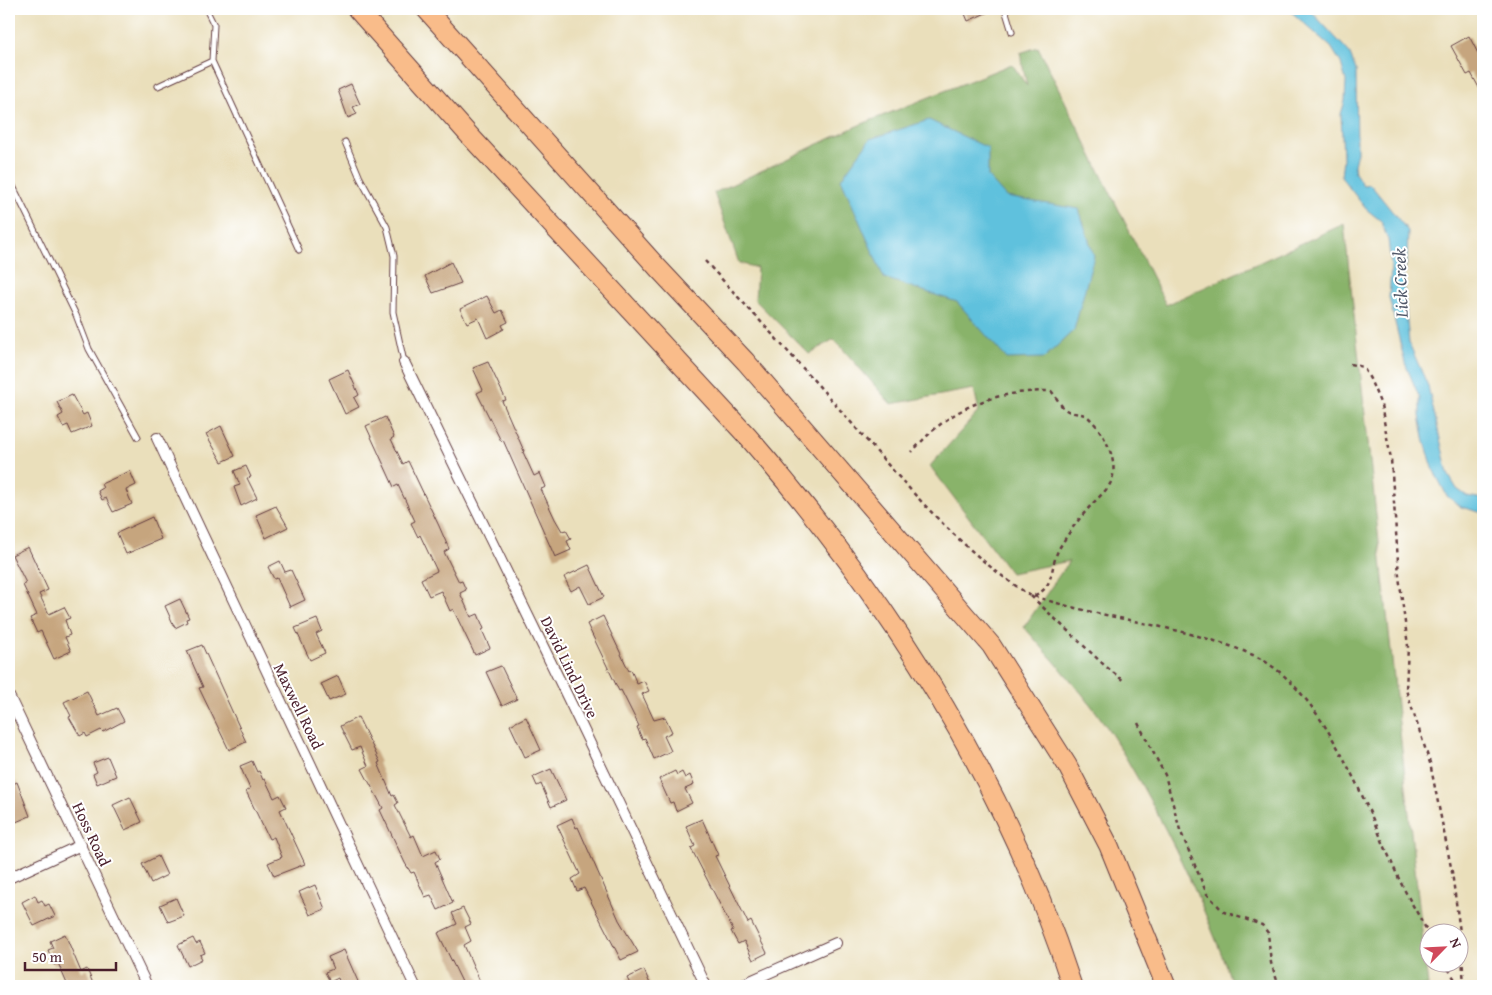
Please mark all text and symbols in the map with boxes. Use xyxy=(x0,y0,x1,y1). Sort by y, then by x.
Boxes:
water label: Lick Creek xyxy=(1385,247,1415,319)
street label: David Lind Drive xyxy=(535,612,605,722)
street label: Maxwell Road xyxy=(268,659,330,754)
street label: Hoss Road xyxy=(67,798,118,871)
north arrow xyxy=(1420,922,1470,972)
text: N xyxy=(1445,934,1467,952)
scale bar xyxy=(25,940,116,972)
text: 50 m xyxy=(32,946,63,967)

